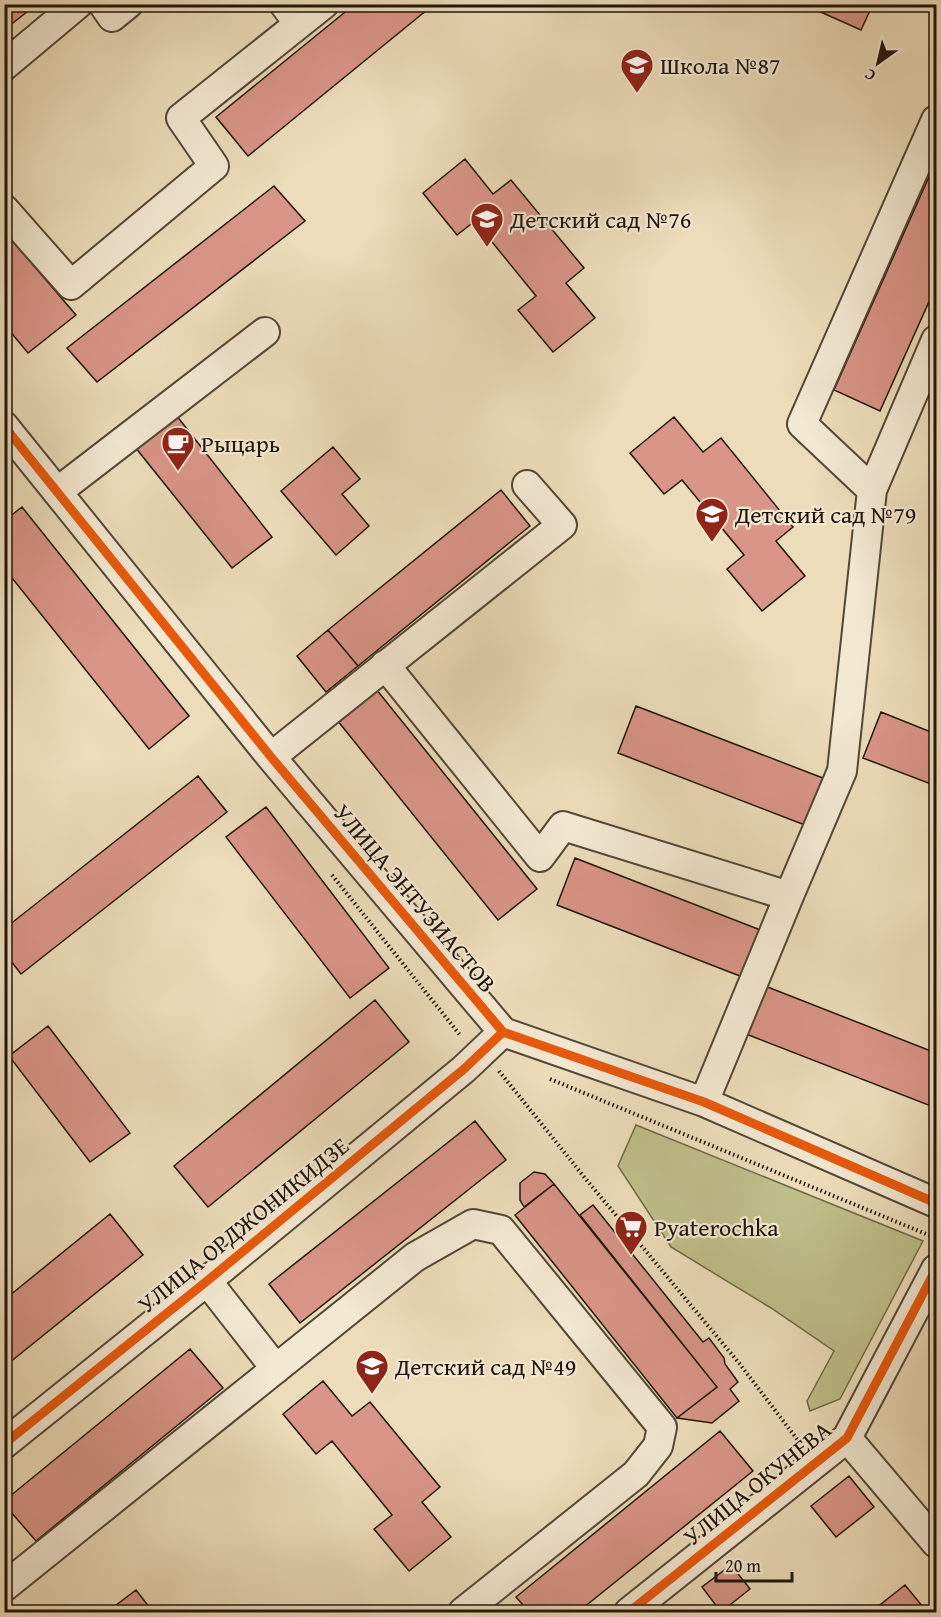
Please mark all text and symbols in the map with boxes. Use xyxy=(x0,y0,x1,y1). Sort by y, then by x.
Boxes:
north arrow xyxy=(848,33,908,93)
school or university icon: Школа №87 xyxy=(619,47,655,94)
place label: Школа №87 xyxy=(660,48,781,83)
text: С xyxy=(859,63,880,88)
school or university icon: Детский сад №76 xyxy=(469,201,505,248)
place label: Детский сад №76 xyxy=(509,202,691,237)
cafe icon: Рыцарь xyxy=(160,425,196,472)
place label: Рыцарь xyxy=(201,426,280,461)
school or university icon: Детский сад №79 xyxy=(694,496,730,543)
place label: Детский сад №79 xyxy=(734,497,916,532)
street label: УЛИЦА ЭНТУЗИАСТОВ xyxy=(325,796,505,1000)
street label: УЛИЦА ОРДЖОНИКИДЗЕ xyxy=(130,1129,356,1321)
supermarket icon: Pyaterochka xyxy=(613,1209,649,1256)
place label: Pyaterochka xyxy=(654,1210,779,1245)
school or university icon: Детский сад №49 xyxy=(354,1348,390,1395)
place label: Детский сад №49 xyxy=(394,1349,576,1384)
street label: УЛИЦА ОКУНЕВА xyxy=(675,1412,839,1554)
scale bar xyxy=(716,1545,792,1583)
text: 20 m xyxy=(725,1552,761,1579)

